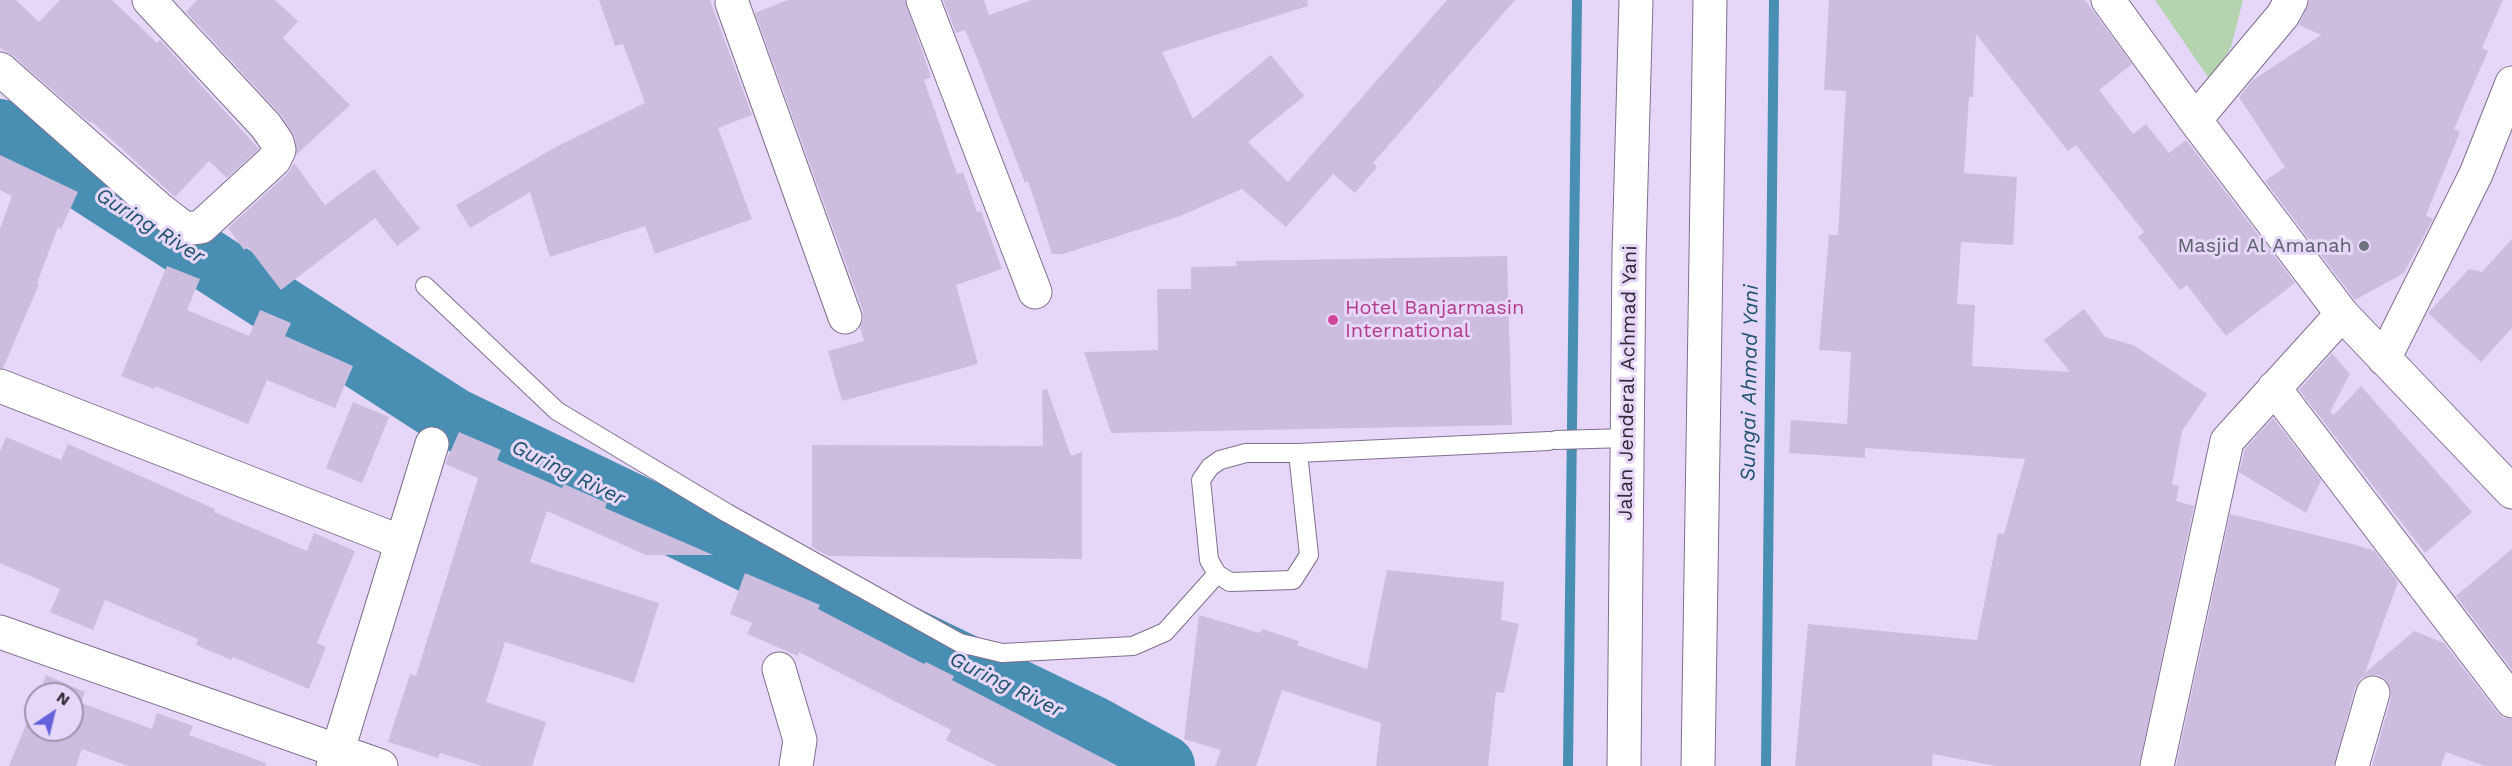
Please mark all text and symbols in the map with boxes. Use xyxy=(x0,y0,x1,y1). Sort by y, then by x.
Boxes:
water label: Guring River xyxy=(91,183,209,269)
place label: Masjid Al Amanah xyxy=(2177,234,2352,258)
marker: Masjid Al Amanah xyxy=(2357,239,2371,253)
street label: Jalan Jenderal Achmad Yani xyxy=(1614,245,1642,521)
water label: Sungai Ahmad Yani xyxy=(1736,284,1764,482)
place label: Hotel Banjarmasin International xyxy=(1345,296,1524,343)
marker: Hotel Banjarmasin International xyxy=(1326,313,1340,327)
water label: Guring River xyxy=(507,435,629,511)
water label: Guring River xyxy=(945,647,1067,723)
north arrow xyxy=(24,682,84,742)
text: N xyxy=(53,687,74,710)

